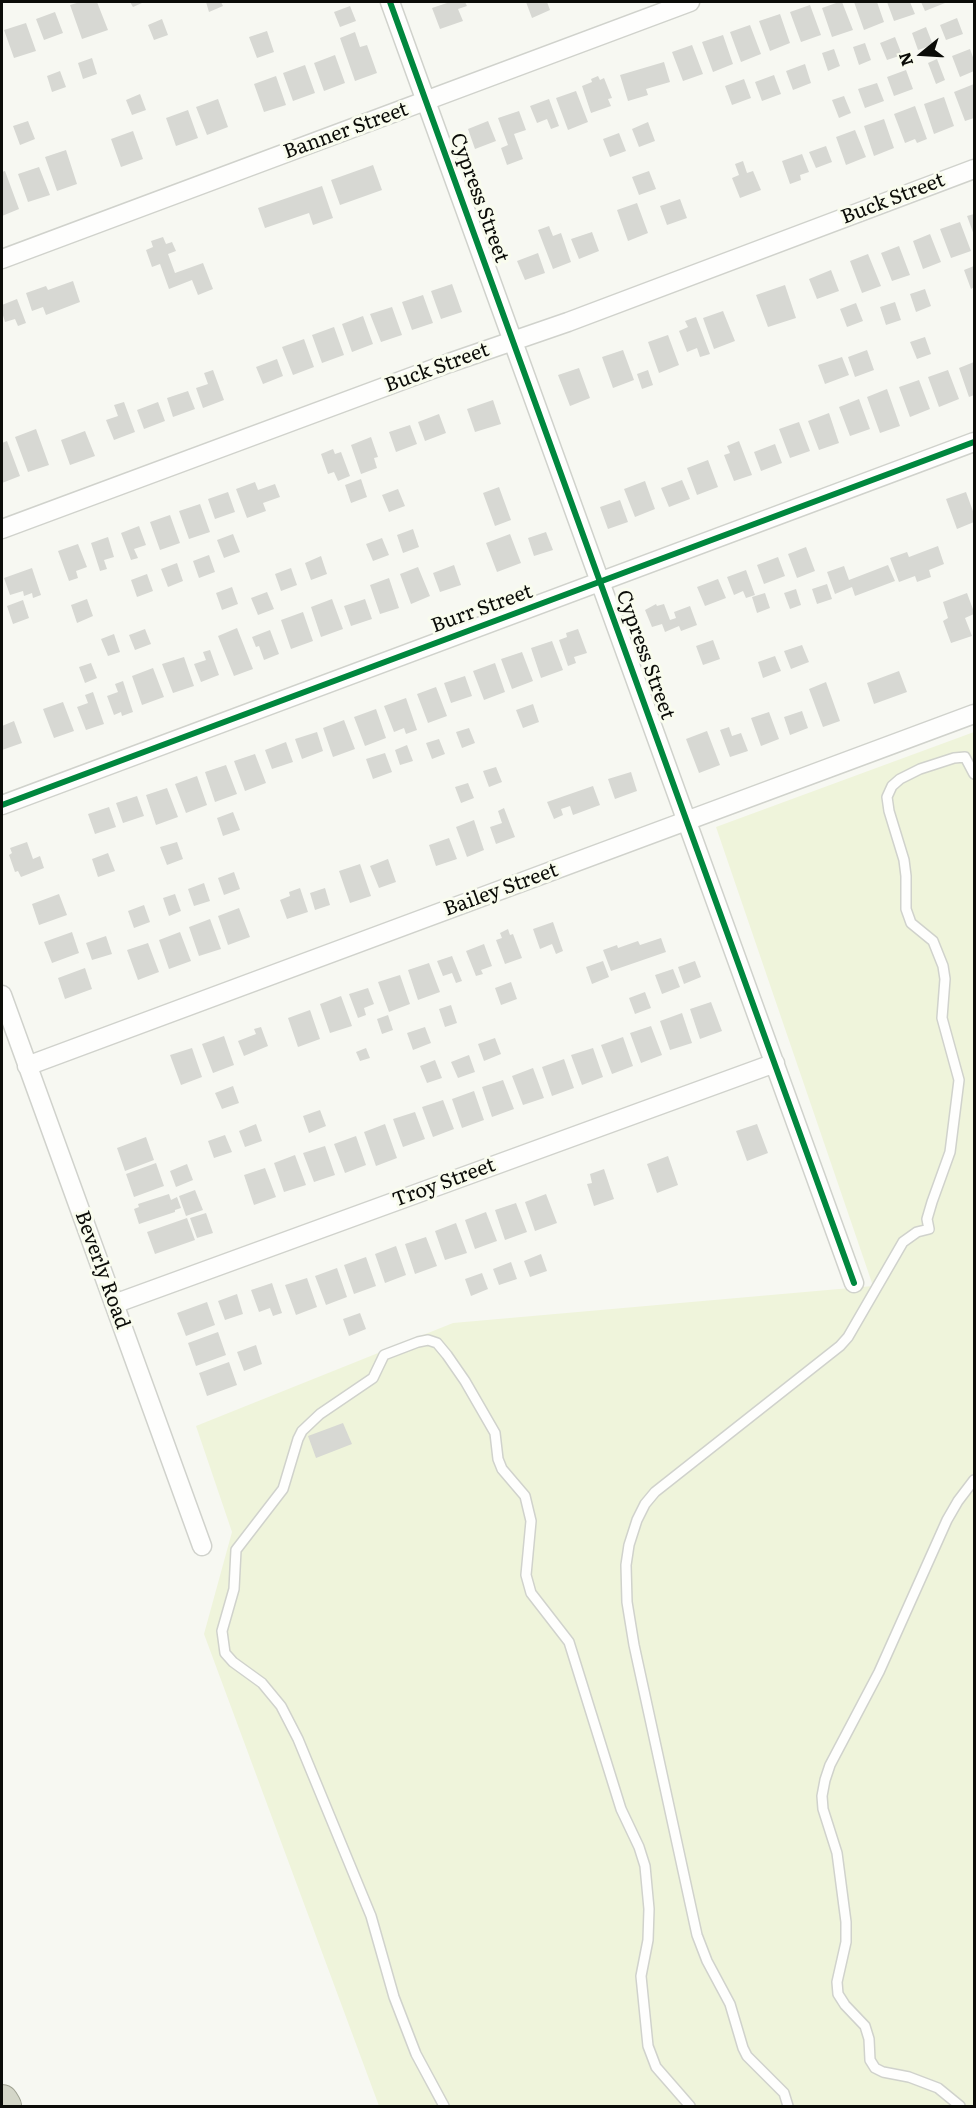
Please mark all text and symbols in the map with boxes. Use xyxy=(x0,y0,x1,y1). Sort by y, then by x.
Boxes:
north arrow xyxy=(892,24,952,84)
text: N xyxy=(891,49,918,70)
street label: Banner Street xyxy=(280,97,412,165)
street label: Cypress Street xyxy=(444,130,514,266)
street label: Buck Street xyxy=(838,168,948,230)
street label: Buck Street xyxy=(382,338,492,398)
street label: Burr Street xyxy=(428,580,536,638)
street label: Cypress Street xyxy=(610,587,680,723)
street label: Bailey Street xyxy=(441,858,561,922)
street label: Troy Street xyxy=(389,1153,499,1213)
street label: Beverly Road xyxy=(70,1208,134,1332)

